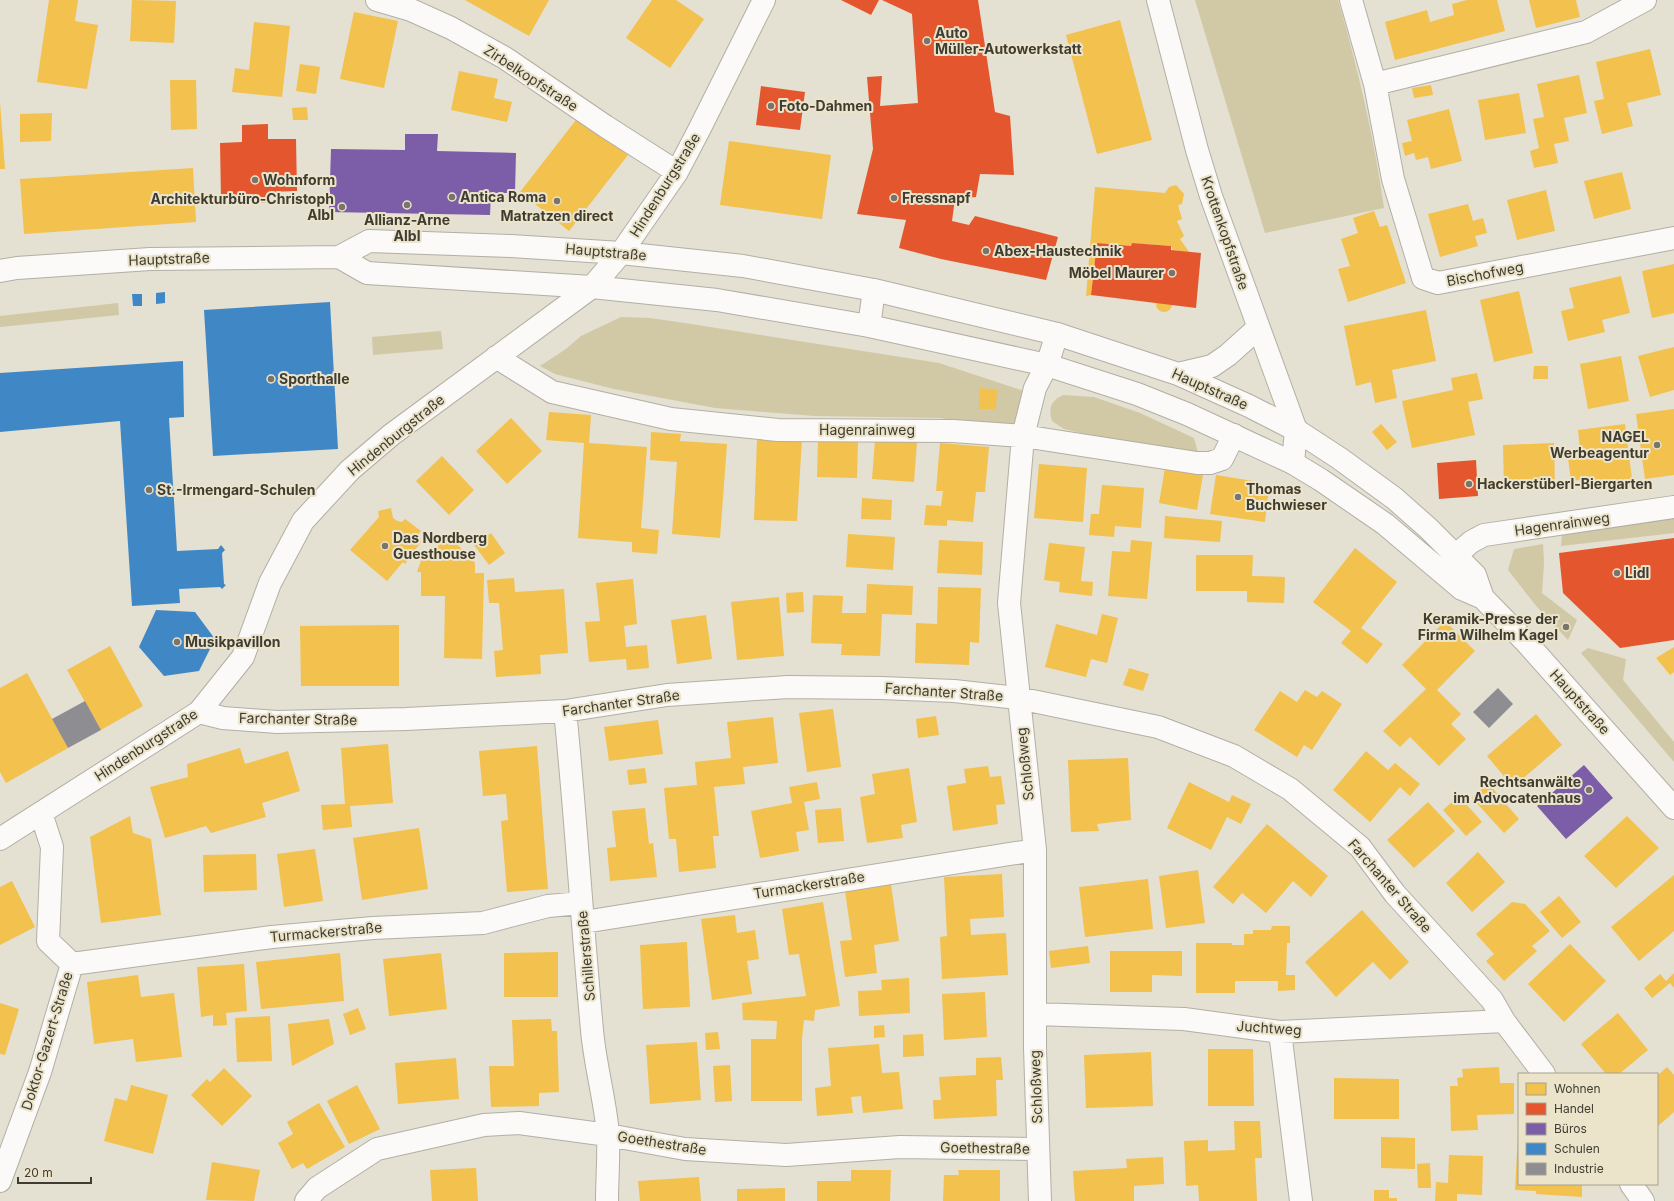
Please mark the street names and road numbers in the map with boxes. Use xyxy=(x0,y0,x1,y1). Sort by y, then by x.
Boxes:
street label: Zirbelkopfstraße xyxy=(481,41,582,114)
street label: Hindenburgstraße xyxy=(626,130,703,240)
street label: Krottenkopfstraße xyxy=(1198,174,1253,292)
street label: Hauptstraße xyxy=(565,239,647,264)
street label: Hauptstraße xyxy=(128,249,210,268)
street label: Bischofweg xyxy=(1445,258,1525,289)
street label: Hauptstraße xyxy=(1170,364,1251,413)
street label: Hindenburgstraße xyxy=(344,390,447,479)
street label: Hagenrainweg xyxy=(819,421,915,438)
street label: Hagenrainweg xyxy=(1513,508,1611,539)
street label: Hauptstraße xyxy=(1547,666,1614,738)
street label: Farchanter Straße xyxy=(884,679,1004,704)
street label: Farchanter Straße xyxy=(561,686,681,719)
street label: Hindenburgstraße xyxy=(91,705,200,784)
street label: Farchanter Straße xyxy=(239,709,357,728)
street label: Schloßweg xyxy=(1012,727,1037,802)
street label: Farchanter Straße xyxy=(1345,835,1436,936)
street label: Turmackerstraße xyxy=(752,867,866,902)
street label: Schillerstraße xyxy=(573,910,598,1002)
street label: Turmackerstraße xyxy=(269,918,383,945)
street label: Doktor-Gazert-Straße xyxy=(17,970,76,1112)
street label: Juchtweg xyxy=(1236,1017,1302,1038)
street label: Schloßweg xyxy=(1026,1050,1045,1124)
street label: Goethestraße xyxy=(616,1127,708,1158)
street label: Goethestraße xyxy=(940,1138,1030,1157)

